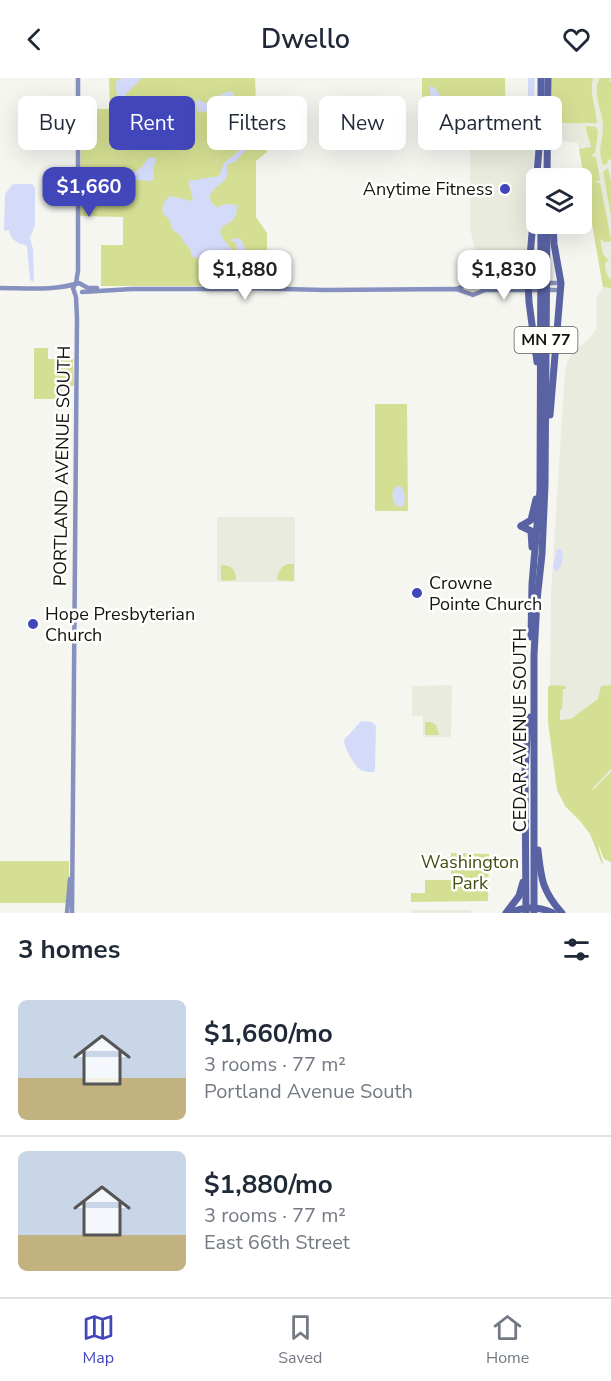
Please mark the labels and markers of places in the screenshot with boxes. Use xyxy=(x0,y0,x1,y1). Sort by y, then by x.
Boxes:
pin: $1,660 xyxy=(40,167,138,218)
place label: Anytime Fitness xyxy=(363,177,493,201)
marker: Anytime Fitness xyxy=(498,182,512,196)
pin: $1,880 xyxy=(196,250,294,301)
pin: $1,830 xyxy=(455,250,553,301)
place label: Crowne Pointe Church xyxy=(429,571,542,616)
marker: Crowne Pointe Church xyxy=(410,586,424,600)
place label: Hope Presbyterian Church xyxy=(45,602,195,647)
marker: Hope Presbyterian Church xyxy=(26,617,40,631)

